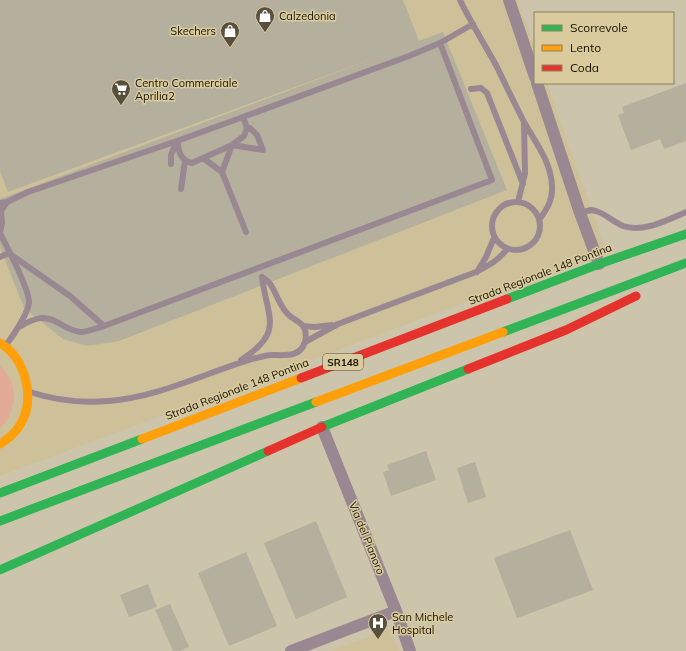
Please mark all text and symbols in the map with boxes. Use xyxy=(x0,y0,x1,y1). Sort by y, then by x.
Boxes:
shop icon: Calzedonia xyxy=(254,5,276,33)
place label: Calzedonia xyxy=(279,9,336,23)
legend xyxy=(534,12,674,84)
shop icon: Skechers xyxy=(219,20,241,48)
text: Scorrevole xyxy=(570,20,628,35)
place label: Skechers xyxy=(170,24,216,38)
text: Lento xyxy=(570,40,601,55)
text: Coda xyxy=(570,60,599,75)
place label: Centro Commerciale Aprilia2 xyxy=(135,76,237,103)
supermarket icon: Centro Commerciale Aprilia2 xyxy=(110,78,132,106)
street label: Strada Regionale 148 Pontina xyxy=(466,240,614,308)
road number: SR148 xyxy=(323,354,363,370)
street label: Strada Regionale 148 Pontina xyxy=(163,355,311,423)
street label: Via del Pianoro xyxy=(346,500,388,576)
place label: San Michele Hospital xyxy=(392,610,453,637)
hospital icon: San Michele Hospital xyxy=(367,612,389,640)

